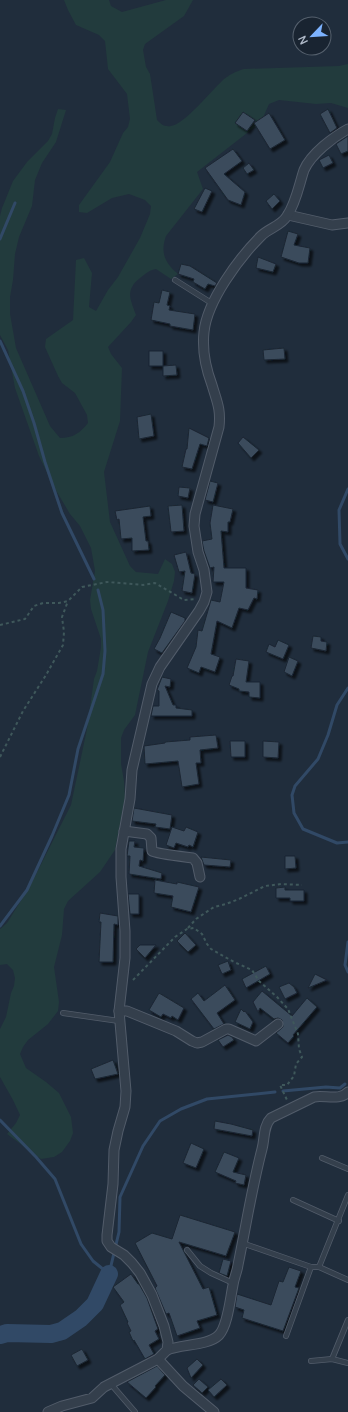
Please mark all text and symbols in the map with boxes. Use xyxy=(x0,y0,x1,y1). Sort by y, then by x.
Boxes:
north arrow xyxy=(292,16,332,56)
text: N xyxy=(294,34,311,47)

